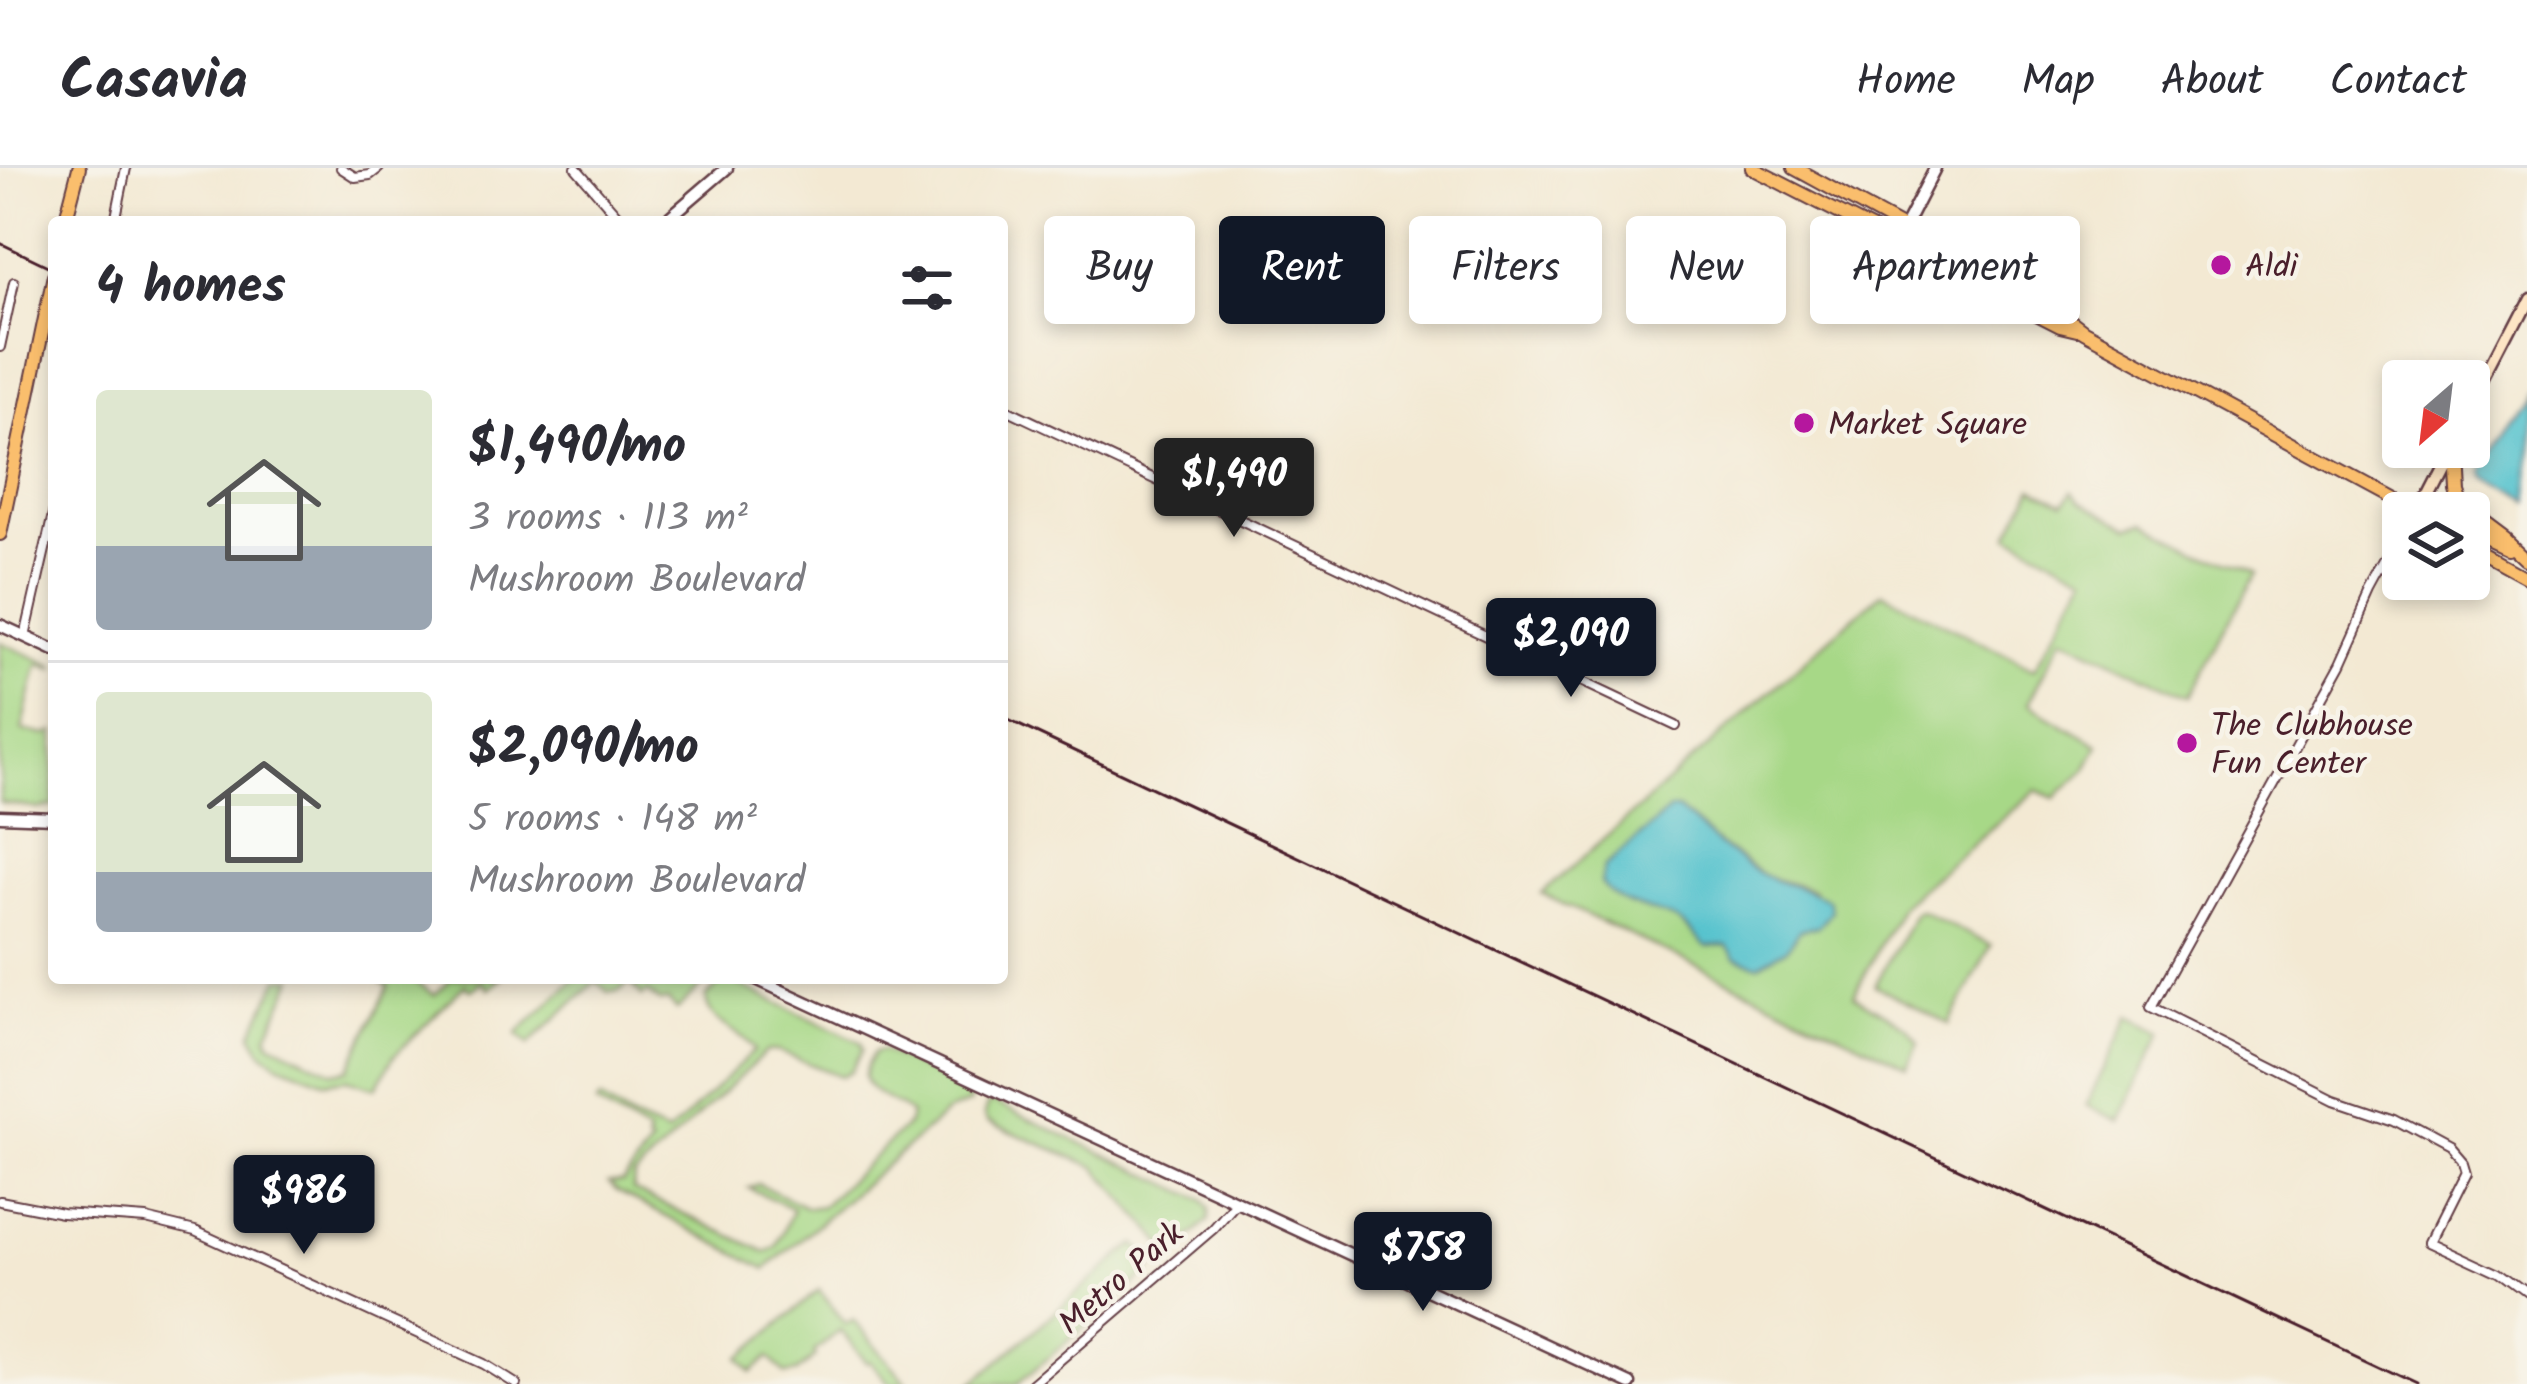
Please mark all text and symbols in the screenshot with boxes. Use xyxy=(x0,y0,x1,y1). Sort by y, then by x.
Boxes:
text: Casavia xyxy=(60,37,248,128)
text: Home xyxy=(1856,49,1956,116)
text: Map xyxy=(2022,49,2094,116)
text: About xyxy=(2160,49,2264,116)
text: Contact xyxy=(2330,49,2467,116)
chip: Buy xyxy=(1044,216,1195,324)
chip: Rent xyxy=(1219,216,1385,324)
chip: Filters xyxy=(1409,216,1602,324)
chip: New xyxy=(1626,216,1786,324)
chip: Apartment xyxy=(1810,216,2080,324)
place label: Aldi xyxy=(2245,242,2299,295)
text: 4 homes xyxy=(96,248,286,329)
marker: Aldi xyxy=(2208,252,2234,278)
icon: filters xyxy=(894,255,960,321)
north arrow xyxy=(2382,360,2490,468)
map controls xyxy=(2382,360,2490,600)
place label: Market Square xyxy=(1828,400,2027,453)
text: $1,490/mo xyxy=(468,408,686,489)
marker: Market Square xyxy=(1791,410,1817,436)
icon: home xyxy=(192,438,336,582)
pin: $1,490 xyxy=(1136,438,1332,540)
text: $1,490 xyxy=(1181,446,1287,508)
text: 3 rooms · 113 m² xyxy=(468,489,748,551)
button: layers xyxy=(2382,492,2490,600)
text: Mushroom Boulevard xyxy=(468,551,805,613)
pin: $2,090 xyxy=(1473,598,1669,700)
text: $2,090 xyxy=(1513,606,1629,668)
place label: The Clubhouse Fun Center xyxy=(2211,701,2413,792)
text: $2,090/mo xyxy=(468,709,699,790)
marker: The Clubhouse Fun Center xyxy=(2174,730,2200,756)
icon: home xyxy=(192,740,336,884)
text: 5 rooms · 148 m² xyxy=(468,790,757,852)
text: Mushroom Boulevard xyxy=(468,852,805,914)
pin: $986 xyxy=(233,1155,375,1257)
text: $986 xyxy=(261,1163,347,1225)
street label: Metro Park xyxy=(1047,1209,1198,1350)
pin: $758 xyxy=(1352,1212,1494,1314)
text: $758 xyxy=(1381,1220,1465,1282)

